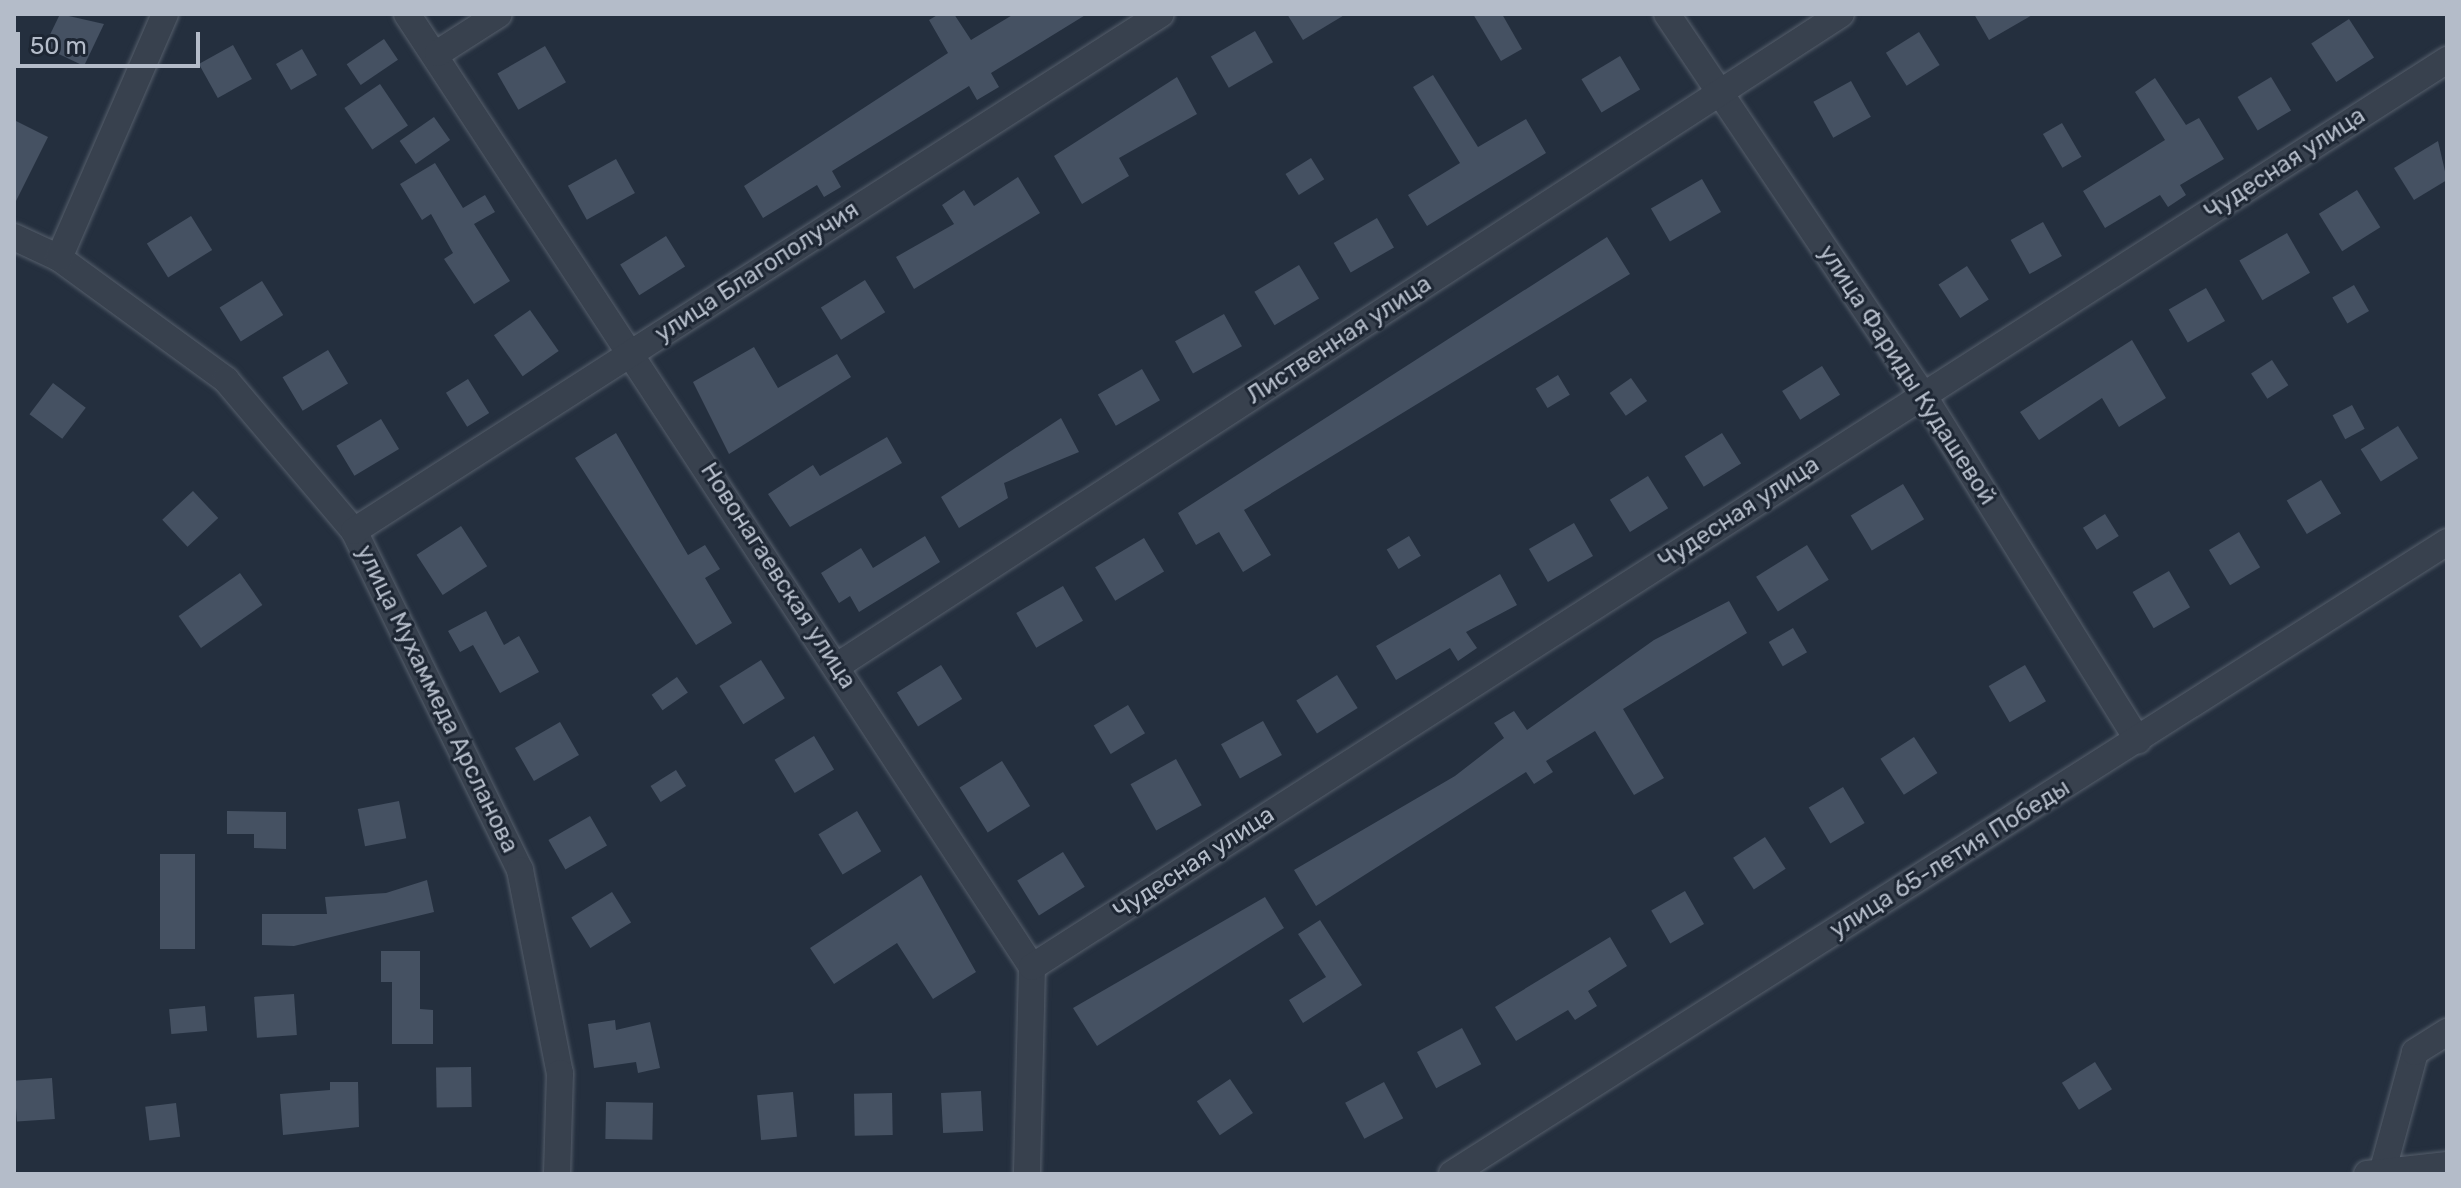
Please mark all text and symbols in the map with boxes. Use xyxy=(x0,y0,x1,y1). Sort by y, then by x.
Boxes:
scale bar xyxy=(20,16,204,66)
text: 50 m xyxy=(30,32,87,60)
street label: Чудесная улица xyxy=(2199,101,2371,227)
street label: улица Благополучия xyxy=(650,195,864,349)
street label: улица Фариды Кудашевой xyxy=(1812,240,2002,510)
street label: Лиственная улица xyxy=(1241,270,1437,410)
street label: Чудесная улица xyxy=(1653,450,1825,576)
street label: Новонагаевская улица xyxy=(694,458,862,694)
street label: улица Мухаммеда Арсланова xyxy=(350,540,524,858)
street label: улица 65-летия Победы xyxy=(1825,773,2075,945)
street label: Чудесная улица xyxy=(1108,800,1280,926)

